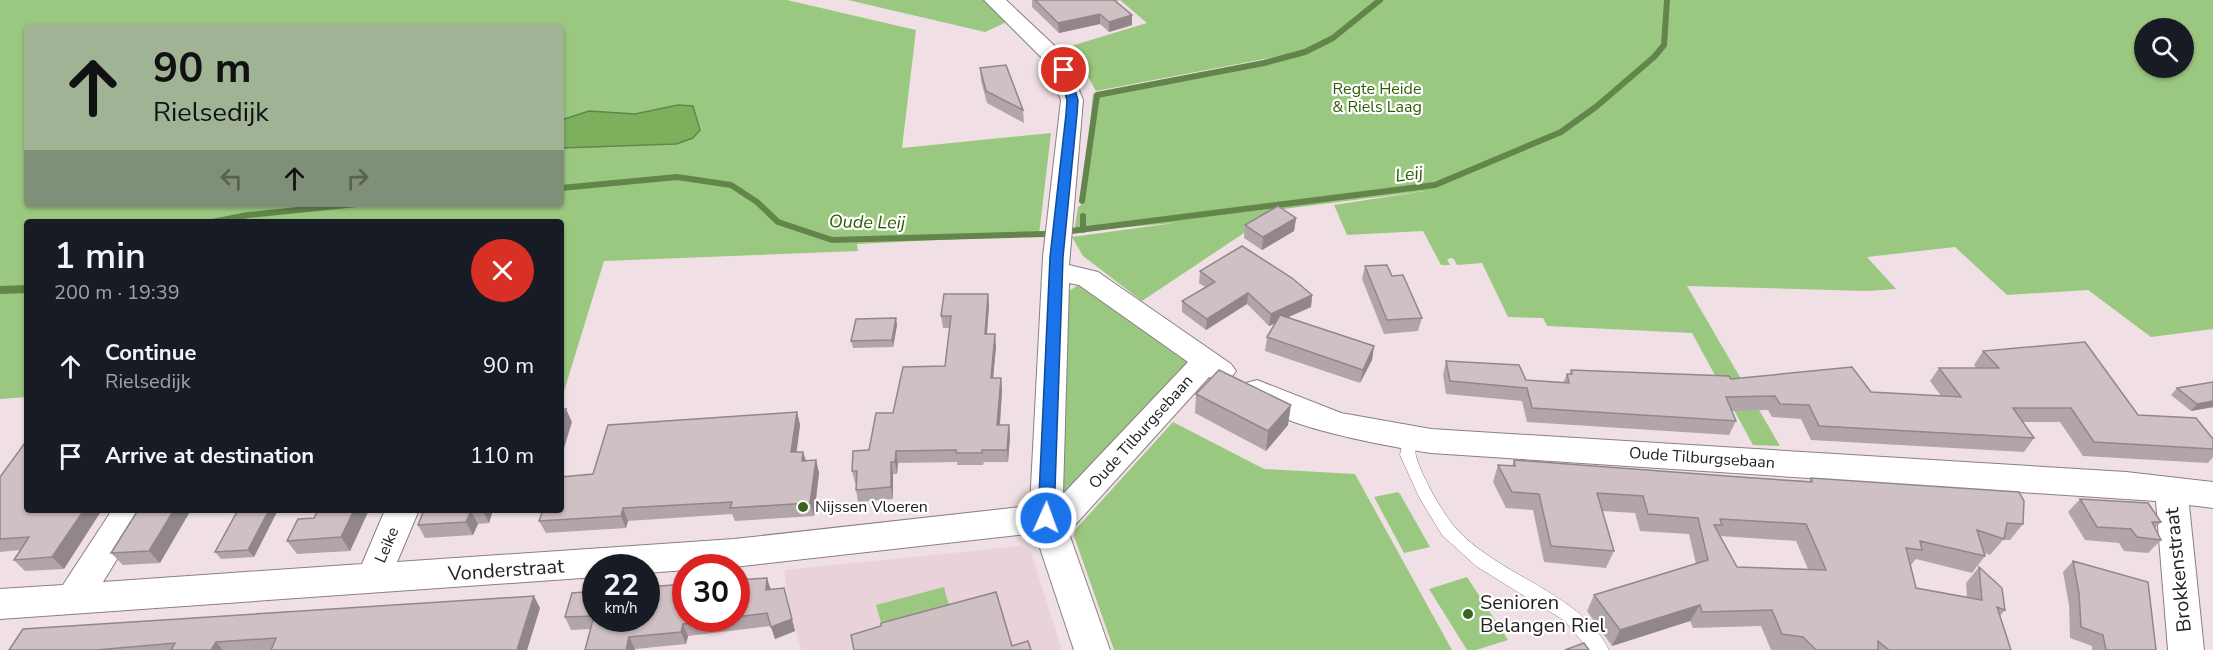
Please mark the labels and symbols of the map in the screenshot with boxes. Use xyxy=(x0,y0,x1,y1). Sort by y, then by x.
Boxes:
pin xyxy=(1038,44,1089,95)
park label: Regte Heide & Riels Laag xyxy=(1332,78,1422,118)
water label: Leij xyxy=(1394,160,1425,188)
water label: Oude Leij xyxy=(829,209,906,235)
street label: Oude Tilburgsebaan xyxy=(1084,370,1198,494)
street label: Oude Tilburgsebaan xyxy=(1628,442,1776,474)
position arrow xyxy=(1014,486,1078,550)
place label: Nijssen Vloeren xyxy=(815,496,928,518)
marker: Nijssen Vloeren xyxy=(796,500,810,514)
street label: Brokkenstraat xyxy=(2158,505,2198,634)
street label: Leike xyxy=(370,524,404,566)
street label: Vonderstraat xyxy=(446,552,566,588)
speed limit sign: 30 xyxy=(672,554,750,632)
place label: Senioren Belangen Riel xyxy=(1480,589,1606,639)
marker: Senioren Belangen Riel xyxy=(1461,607,1475,621)

